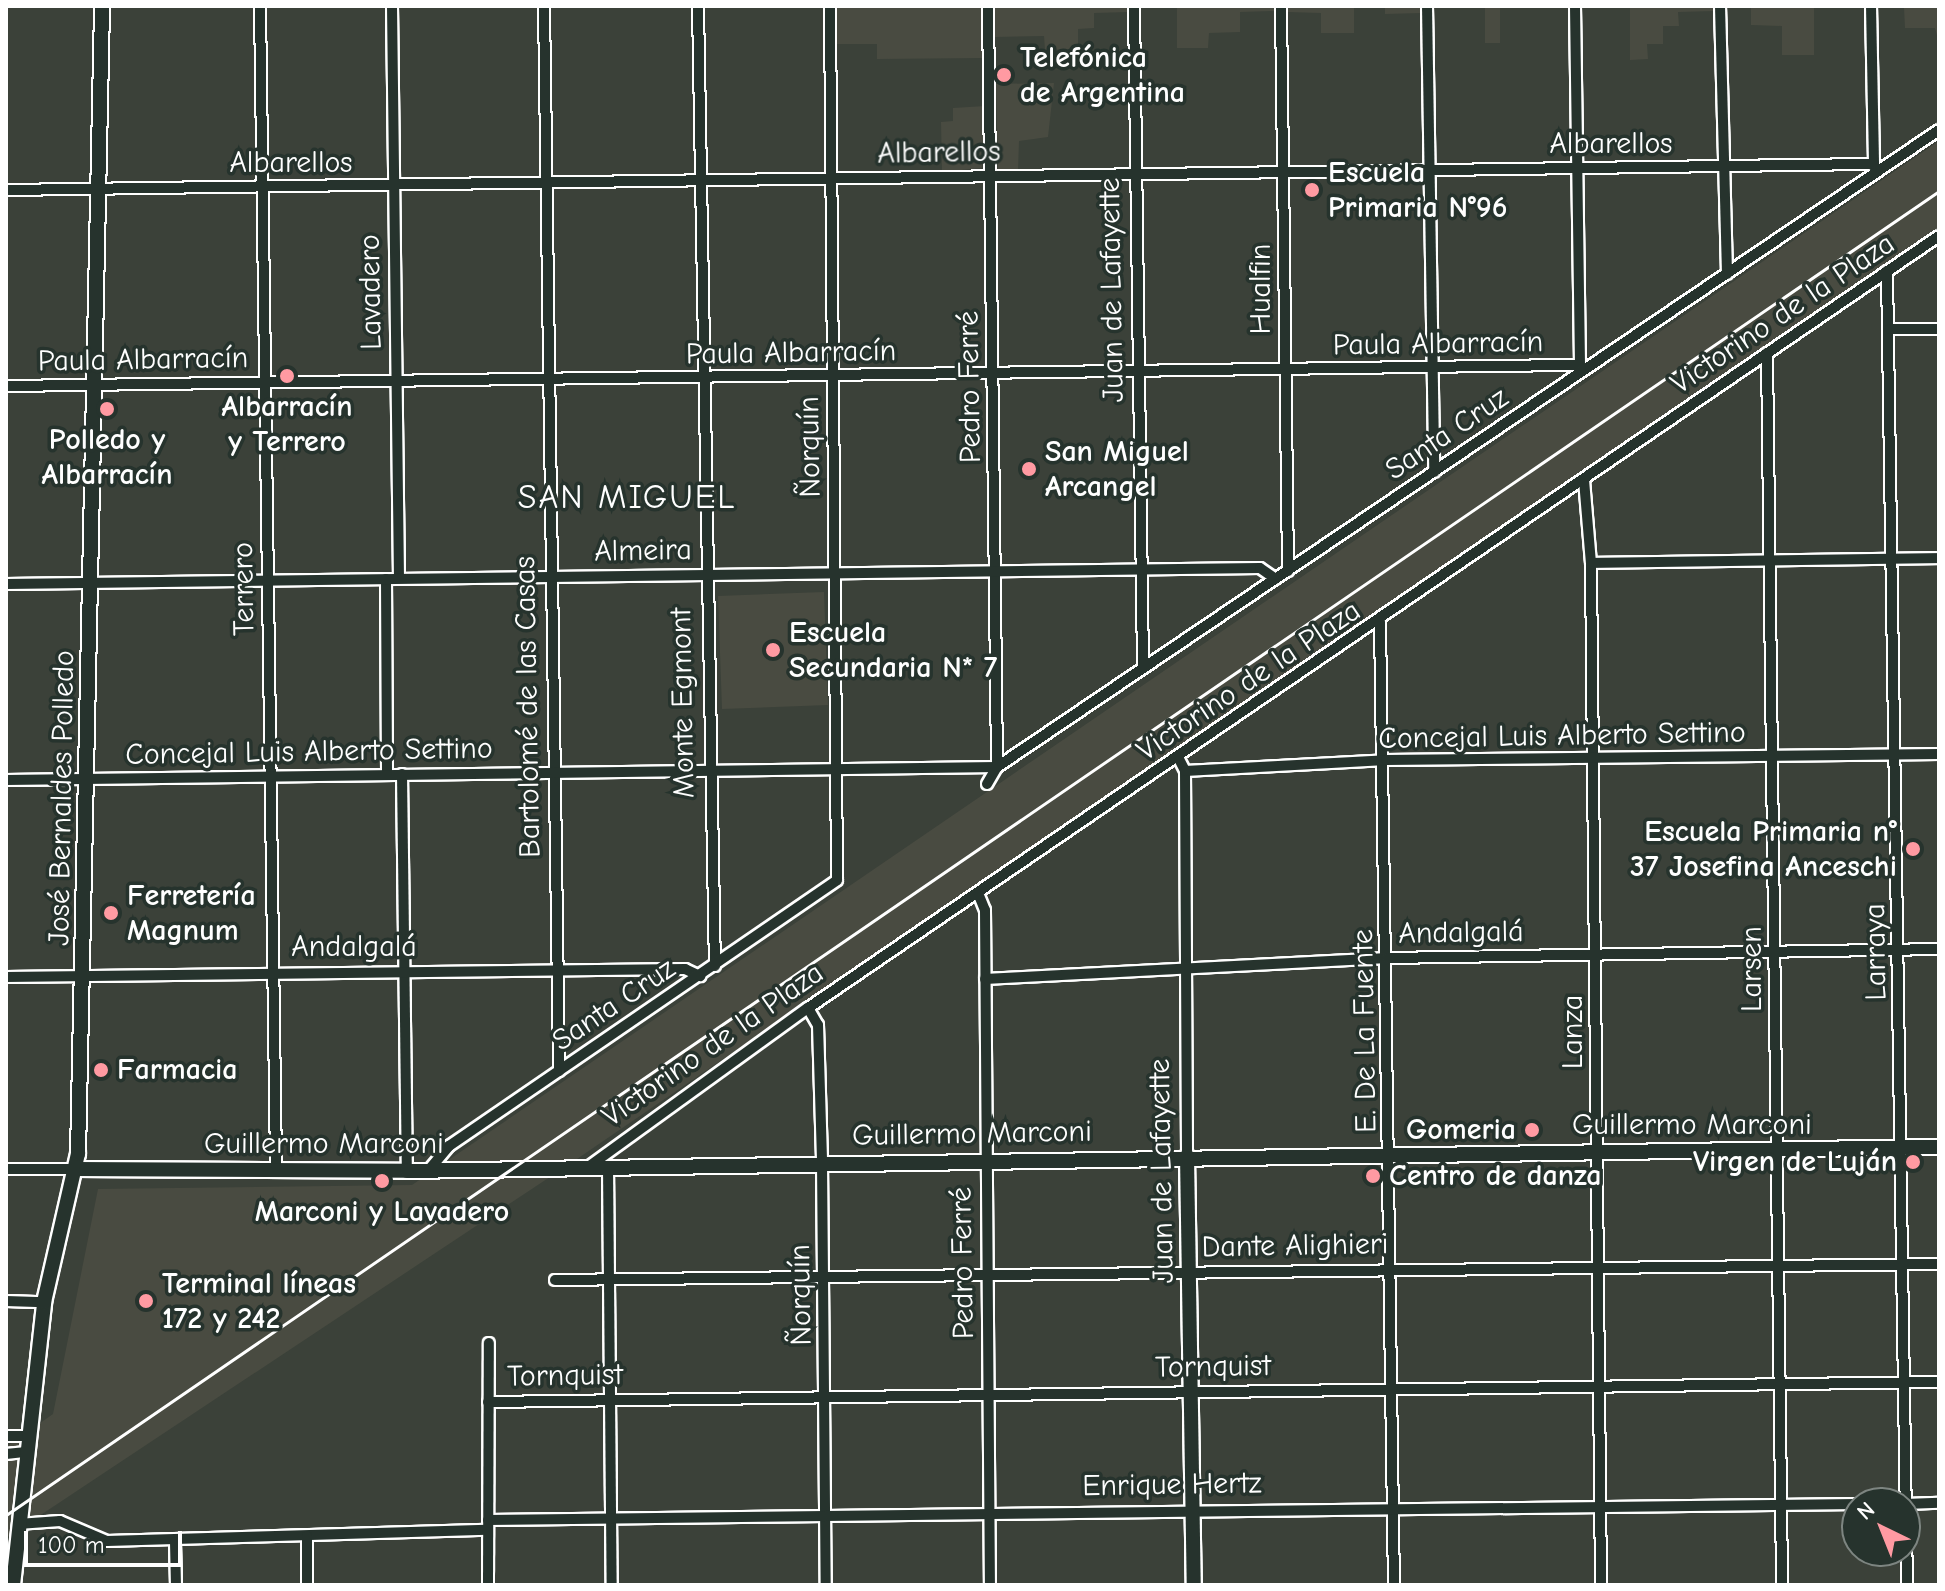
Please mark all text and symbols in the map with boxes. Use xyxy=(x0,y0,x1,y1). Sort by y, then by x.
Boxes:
place label: Telefónica de Argentina xyxy=(1020,40,1185,110)
marker: Telefónica de Argentina xyxy=(995,66,1013,84)
street label: Albarellos xyxy=(1549,126,1673,162)
street label: Albarellos xyxy=(877,134,1001,172)
street label: Albarellos xyxy=(229,145,353,181)
place label: Escuela Primaria N°96 xyxy=(1328,155,1507,226)
street label: Juan de Lafayette xyxy=(1092,177,1132,403)
marker: Escuela Primaria N°96 xyxy=(1303,181,1321,199)
street label: Victorino de la Plaza xyxy=(1664,226,1902,402)
street label: Lavadero xyxy=(352,234,390,350)
street label: Hualfin xyxy=(1243,244,1279,334)
street label: Pedro Ferré xyxy=(951,311,989,463)
street label: Paula Albarracín xyxy=(1332,324,1544,364)
street label: Paula Albarracín xyxy=(685,333,897,373)
street label: Paula Albarracín xyxy=(37,340,249,380)
marker: Albarracín y Terrero xyxy=(278,367,296,385)
street label: Santa Cruz xyxy=(1379,380,1515,488)
place label: Albarracín y Terrero xyxy=(222,389,352,460)
street label: Ñorquín xyxy=(791,396,829,498)
marker: Polledo y Albarracín xyxy=(98,400,116,418)
place label: Polledo y Albarracín xyxy=(42,422,172,492)
place label: San Miguel Arcangel xyxy=(1045,434,1189,504)
marker: San Miguel Arcangel xyxy=(1020,460,1038,478)
district label: SAN MIGUEL xyxy=(518,478,736,518)
street label: Almeira xyxy=(594,532,692,570)
street label: Terrero xyxy=(225,542,263,636)
street label: Bartolomé de las Casas xyxy=(507,556,549,858)
street label: Victorino de la Plaza xyxy=(1130,593,1368,769)
street label: Monte Egmont xyxy=(663,608,703,798)
place label: Escuela Secundaria N* 7 xyxy=(789,615,997,686)
marker: Escuela Secundaria N* 7 xyxy=(764,641,782,659)
street label: José Bernaldes Polledo xyxy=(41,650,83,946)
street label: Concejal Luis Alberto Settino xyxy=(1378,715,1746,757)
street label: Concejal Luis Alberto Settino xyxy=(125,731,493,773)
place label: Escuela Primaria n° 37 Josefina Anceschi xyxy=(1630,814,1897,884)
marker: Escuela Primaria n° 37 Josefina Anceschi xyxy=(1904,840,1922,858)
place label: Ferretería Magnum xyxy=(127,878,256,948)
street label: Larraya xyxy=(1857,903,1895,1001)
marker: Ferretería Magnum xyxy=(102,904,120,922)
street label: Andalgalá xyxy=(1398,914,1524,952)
street label: Larsen xyxy=(1734,926,1770,1012)
street label: Andalgalá xyxy=(291,929,417,965)
street label: E. De La Fuente xyxy=(1345,929,1385,1133)
street label: Santa Cruz xyxy=(546,951,682,1059)
street label: Victorino de la Plaza xyxy=(595,955,831,1135)
street label: Lanza xyxy=(1555,995,1591,1069)
place label: Farmacia xyxy=(117,1052,238,1088)
street label: Juan de Lafayette xyxy=(1142,1058,1182,1284)
marker: Farmacia xyxy=(92,1061,110,1079)
street label: Guillermo Marconi xyxy=(1572,1107,1812,1143)
place label: Gomeria xyxy=(1406,1112,1516,1148)
street label: Guillermo Marconi xyxy=(852,1114,1092,1154)
marker: Gomeria xyxy=(1523,1121,1541,1139)
street label: Guillermo Marconi xyxy=(204,1126,444,1162)
place label: Virgen de Luján xyxy=(1693,1144,1897,1180)
marker: Virgen de Luján xyxy=(1904,1153,1922,1171)
place label: Centro de danza xyxy=(1389,1158,1602,1194)
marker: Centro de danza xyxy=(1364,1167,1382,1185)
marker: Marconi y Lavadero xyxy=(373,1172,391,1190)
street label: Pedro Ferré xyxy=(944,1187,982,1339)
place label: Marconi y Lavadero xyxy=(255,1194,509,1230)
street label: Dante Alighieri xyxy=(1201,1226,1389,1266)
street label: Ñorquín xyxy=(782,1244,820,1346)
place label: Terminal líneas 172 y 242 xyxy=(162,1266,356,1336)
marker: Terminal líneas 172 y 242 xyxy=(137,1292,155,1310)
street label: Tornquist xyxy=(1155,1348,1271,1386)
street label: Tornquist xyxy=(507,1357,623,1395)
street label: Enrique Hertz xyxy=(1082,1465,1262,1505)
north arrow xyxy=(1841,1487,1921,1567)
text: N xyxy=(1852,1497,1880,1525)
scale bar xyxy=(28,1515,186,1565)
text: 100 m xyxy=(38,1531,105,1559)

